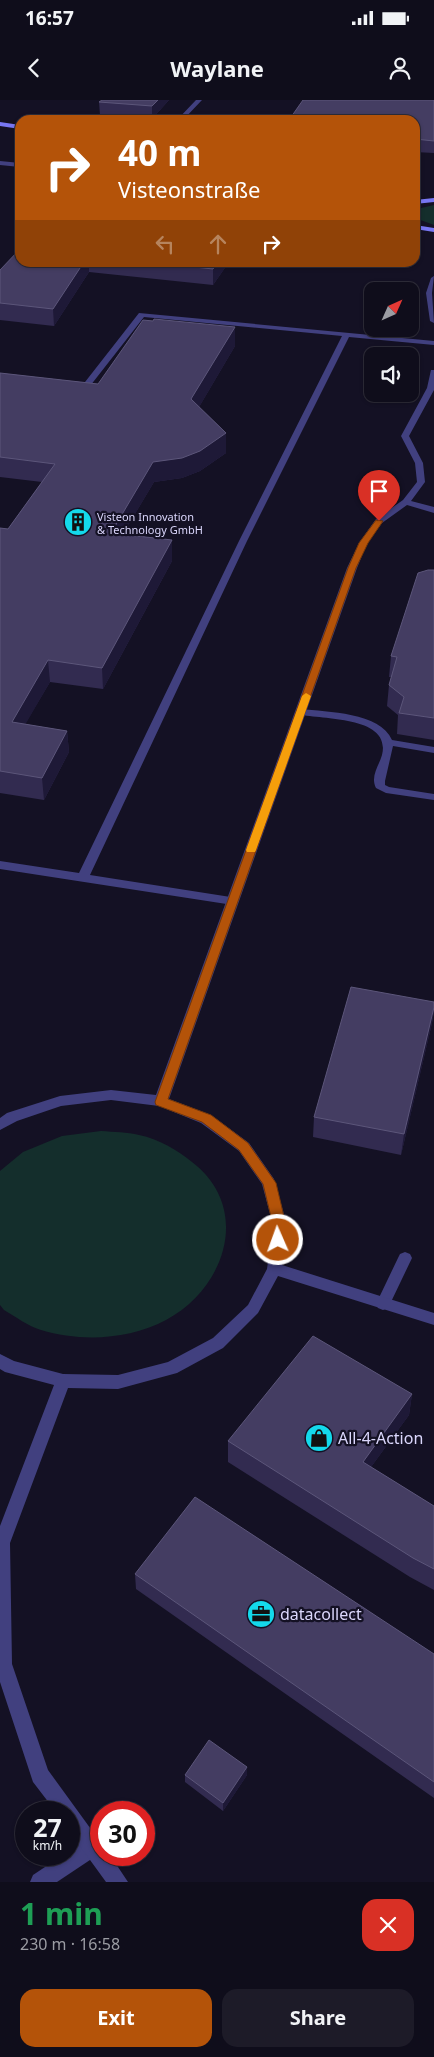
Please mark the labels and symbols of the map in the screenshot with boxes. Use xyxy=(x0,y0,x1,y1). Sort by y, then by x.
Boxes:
north arrow xyxy=(364,282,419,338)
pin xyxy=(358,470,400,521)
building icon: Visteon Innovation & Technology GmbH xyxy=(63,507,93,537)
place label: Visteon Innovation & Technology GmbH xyxy=(97,509,203,537)
position arrow xyxy=(251,1213,303,1265)
shop icon: All-4-Action xyxy=(304,1423,334,1453)
place label: All-4-Action xyxy=(338,1427,423,1449)
office icon: datacollect xyxy=(246,1599,276,1629)
place label: datacollect xyxy=(280,1603,362,1625)
speed limit sign: 30 xyxy=(90,1801,155,1866)

